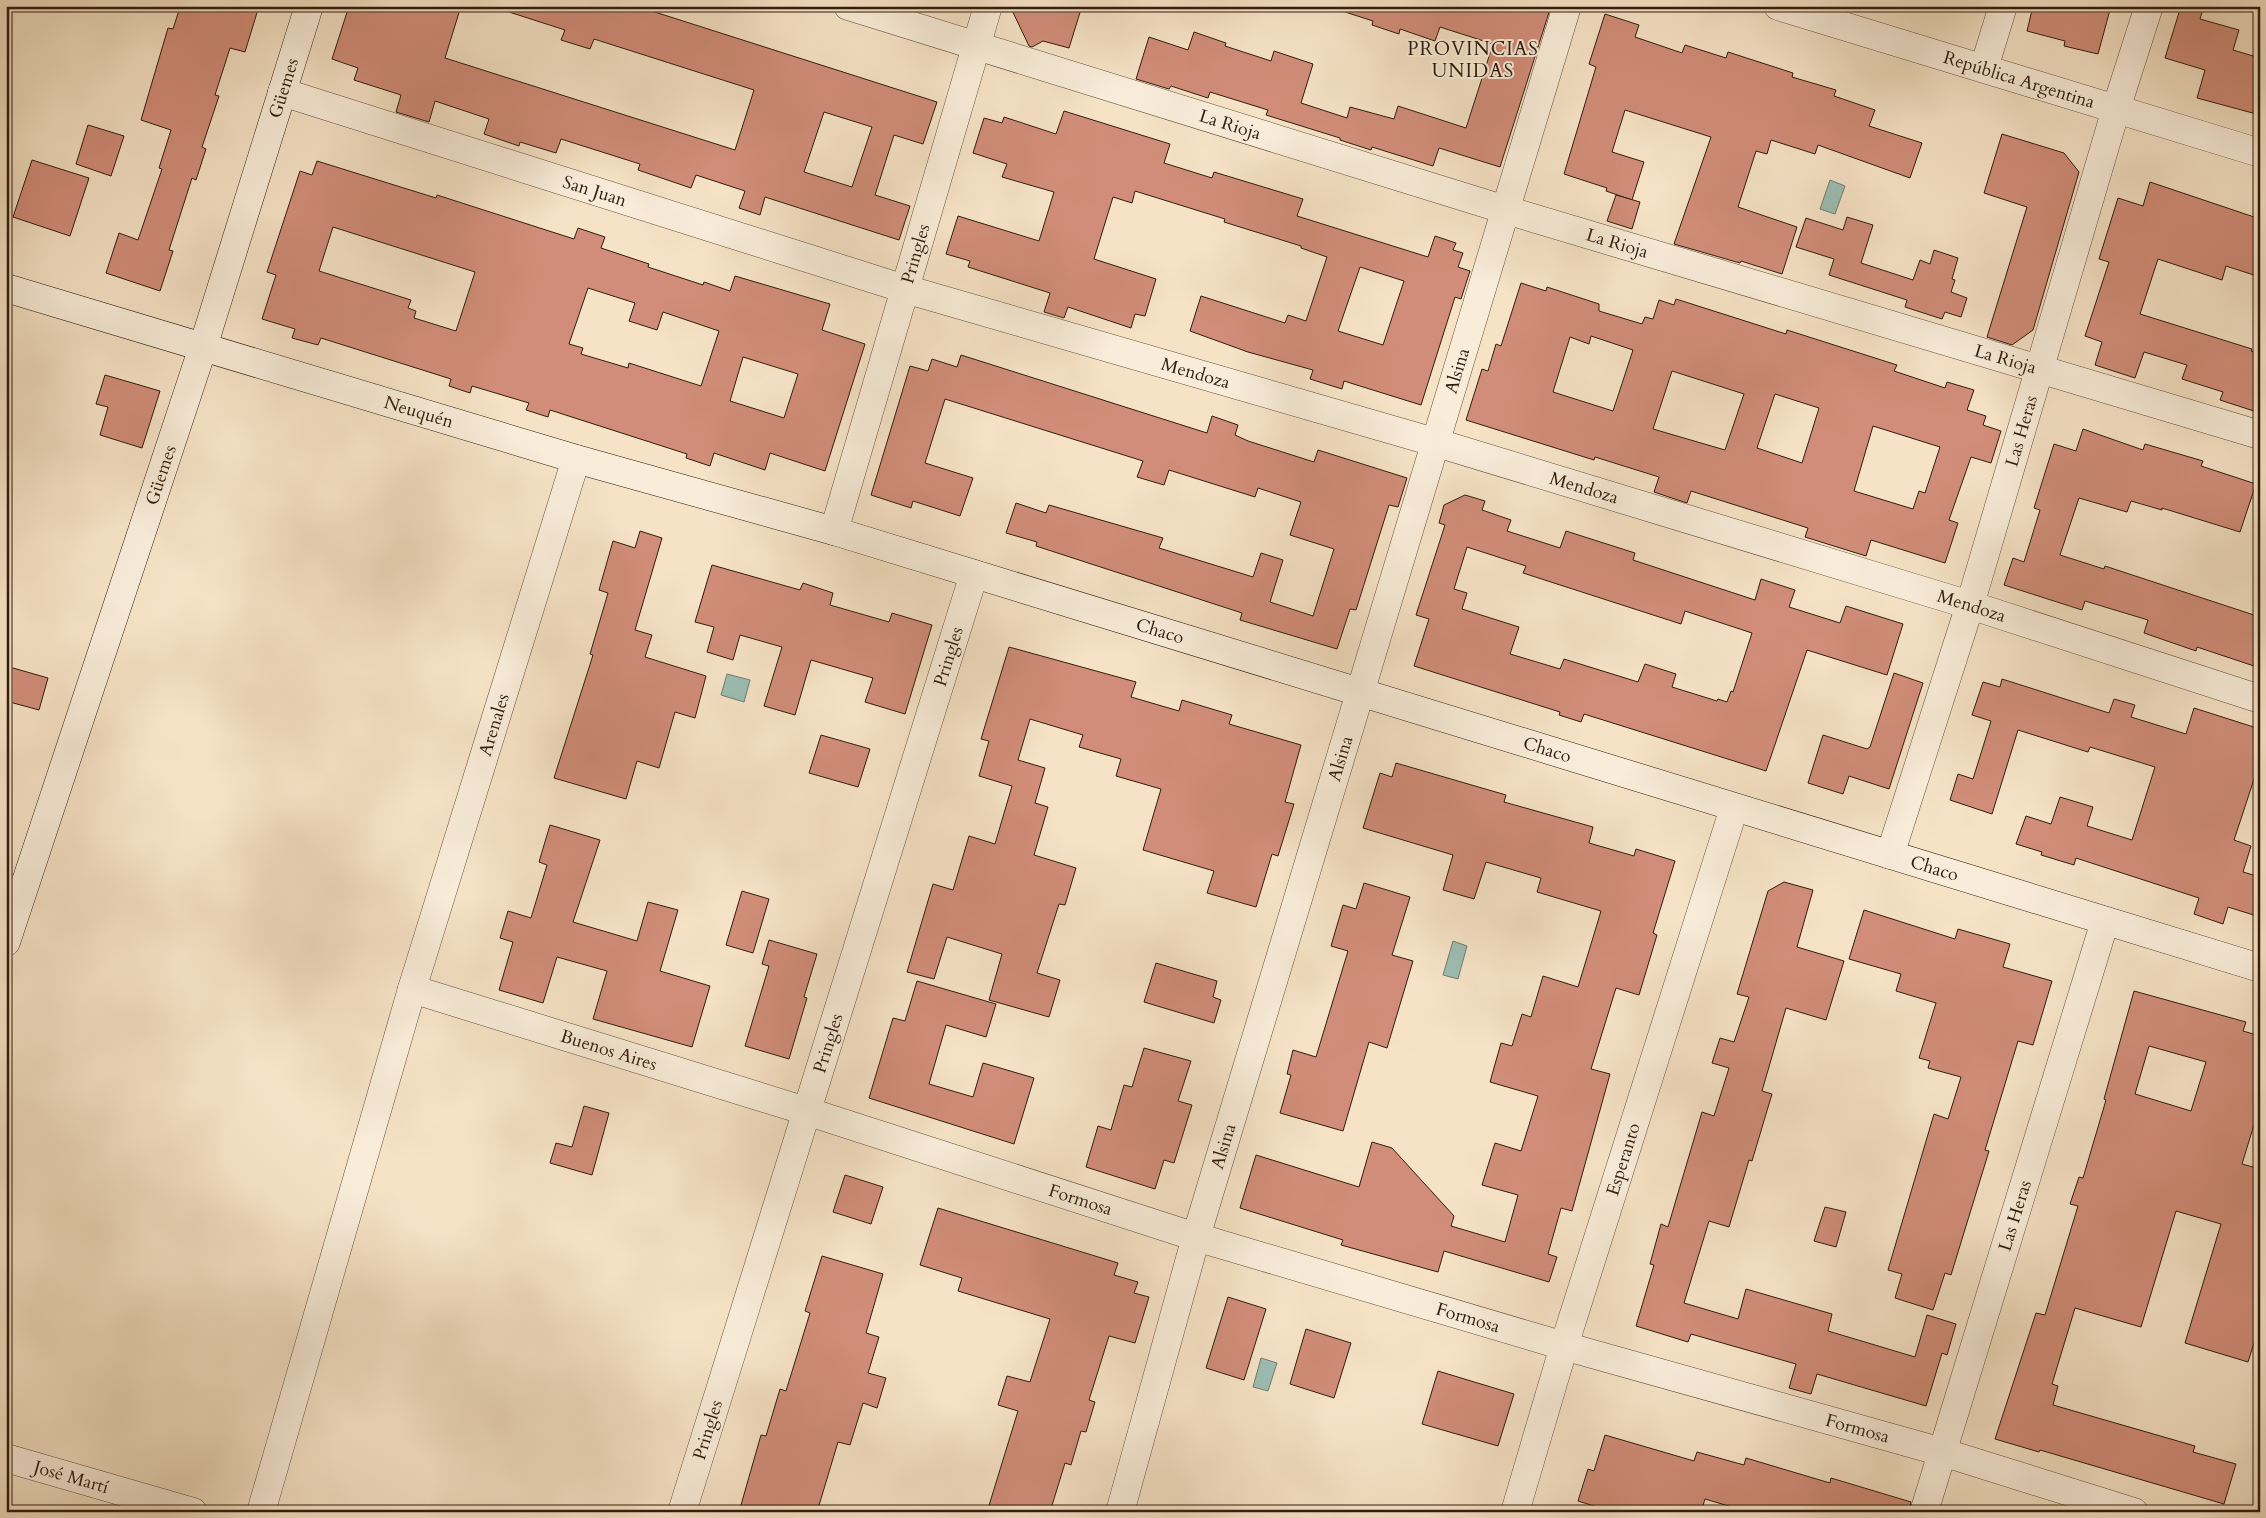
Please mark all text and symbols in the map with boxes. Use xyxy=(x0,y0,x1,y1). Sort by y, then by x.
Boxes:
district label: PROVINCIAS UNIDAS xyxy=(1407,36,1539,84)
street label: República Argentina xyxy=(1940,45,2098,115)
street label: Güemes xyxy=(263,55,305,121)
street label: La Rioja xyxy=(1196,104,1264,146)
street label: San Juan xyxy=(559,170,630,213)
street label: Pringles xyxy=(895,221,936,287)
street label: La Rioja xyxy=(1583,223,1651,265)
street label: La Rioja xyxy=(1971,338,2039,381)
street label: Alsina xyxy=(1439,345,1476,397)
street label: Mendoza xyxy=(1158,352,1233,395)
street label: Neuquén xyxy=(381,390,457,435)
street label: Las Heras xyxy=(1999,392,2044,470)
street label: Güemes xyxy=(140,442,183,508)
street label: Mendoza xyxy=(1547,466,1622,510)
street label: Mendoza xyxy=(1934,584,2009,629)
street label: Chaco xyxy=(1133,612,1187,651)
street label: Pringles xyxy=(928,624,970,690)
street label: Arenales xyxy=(473,690,516,759)
street label: Chaco xyxy=(1520,731,1575,769)
street label: Alsina xyxy=(1322,733,1359,785)
street label: Chaco xyxy=(1907,850,1962,888)
street label: Pringles xyxy=(807,1010,849,1076)
street label: Buenos Aires xyxy=(557,1024,660,1077)
street label: Alsina xyxy=(1205,1120,1243,1172)
street label: Esperanto xyxy=(1600,1120,1647,1199)
street label: Las Heras xyxy=(1993,1177,2038,1254)
street label: Formosa xyxy=(1045,1178,1116,1222)
street label: Formosa xyxy=(1433,1297,1503,1339)
street label: Pringles xyxy=(687,1397,729,1463)
street label: Formosa xyxy=(1823,1408,1892,1450)
street label: José Martí xyxy=(28,1454,112,1500)

